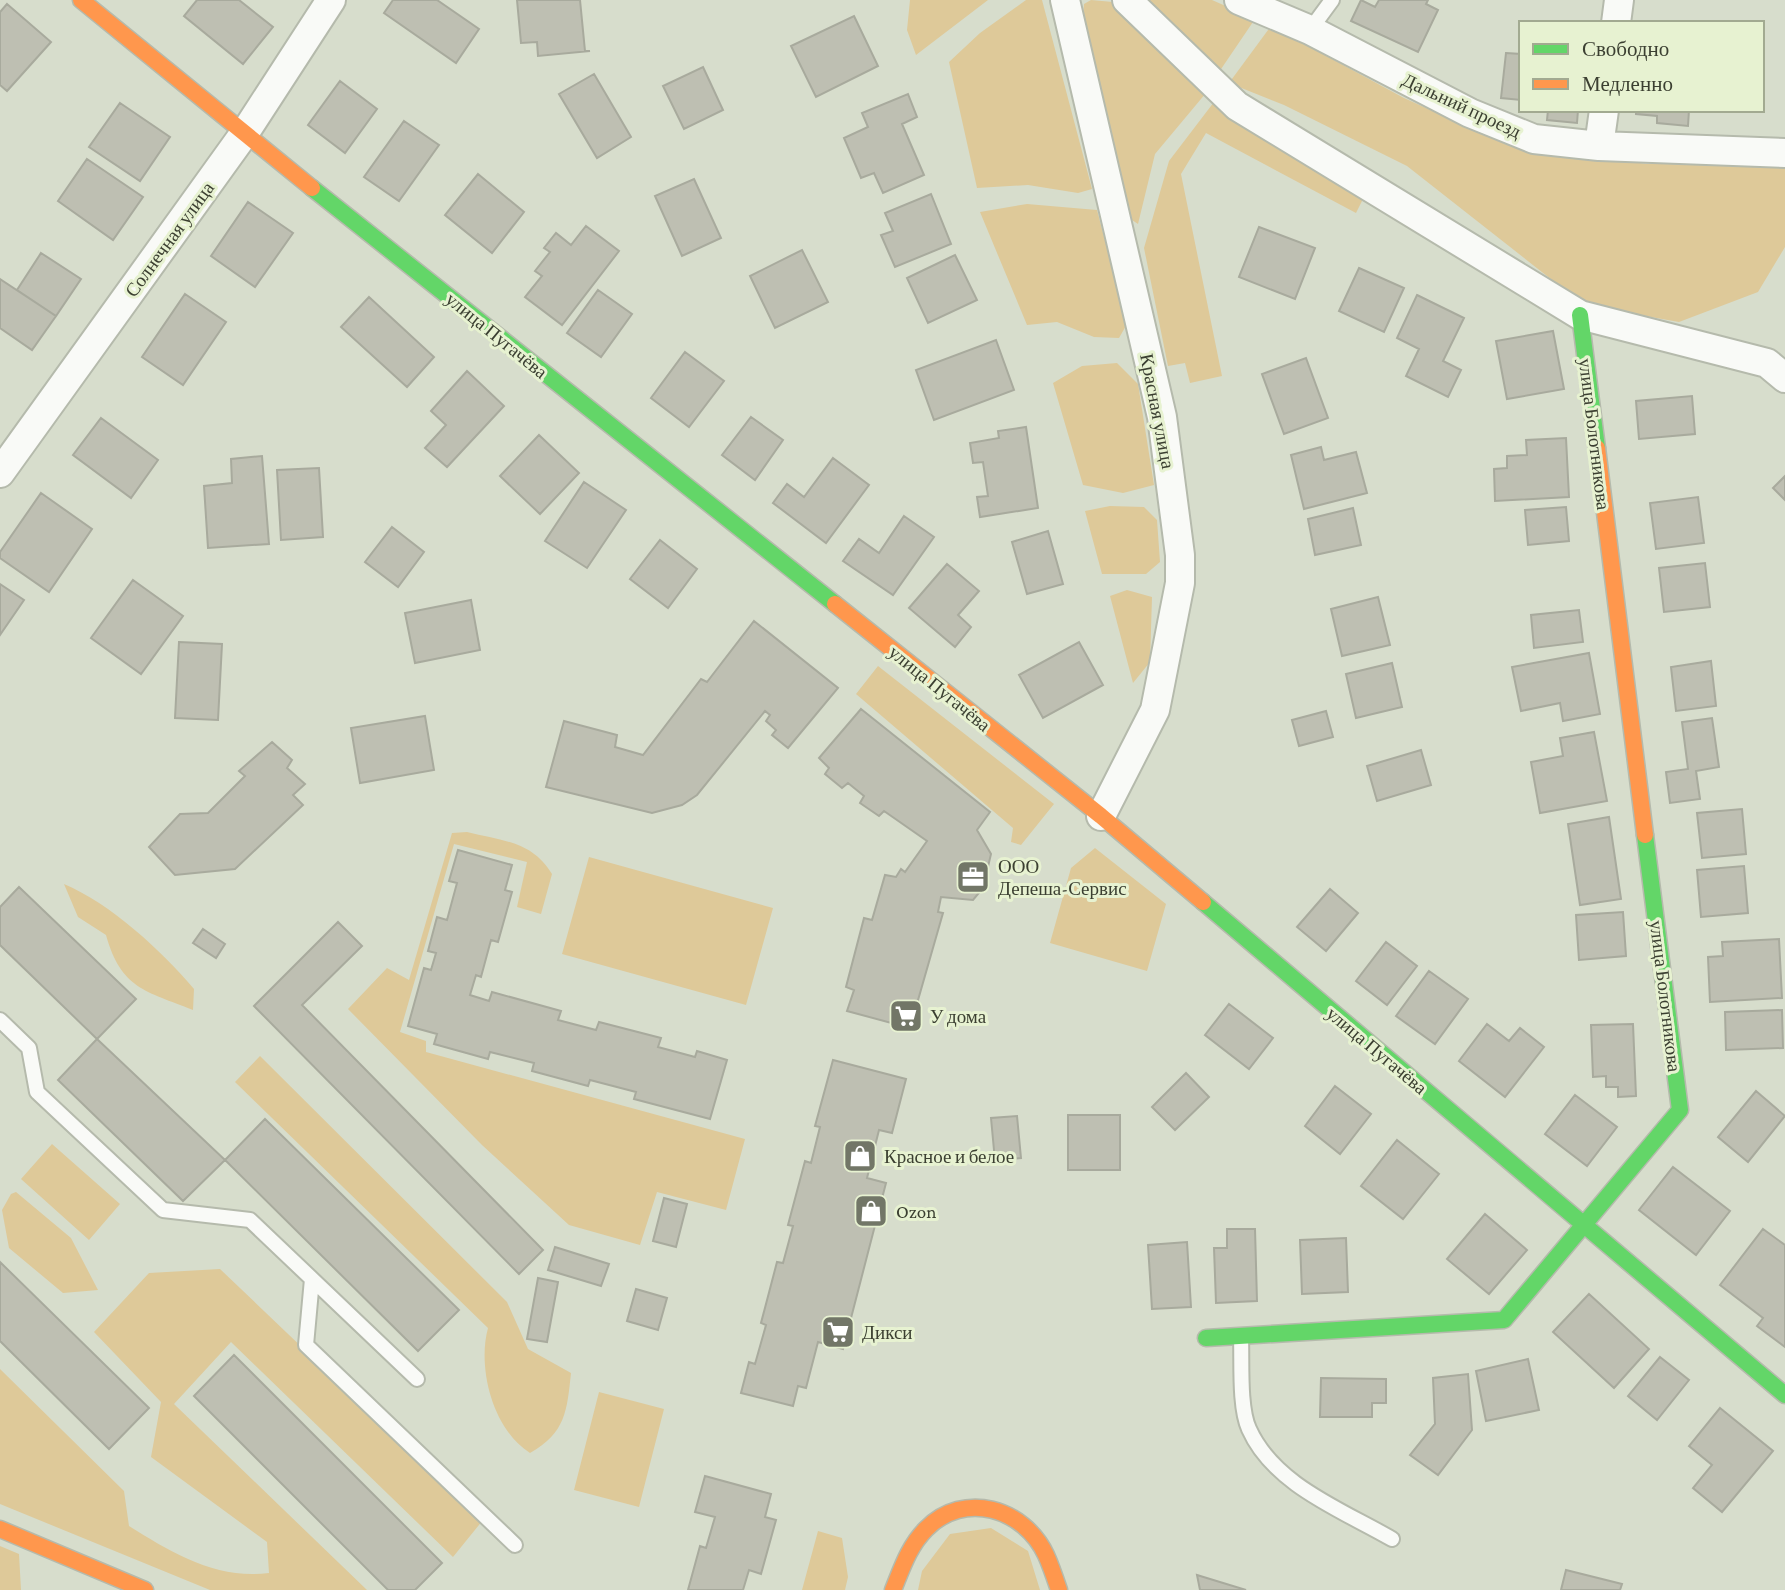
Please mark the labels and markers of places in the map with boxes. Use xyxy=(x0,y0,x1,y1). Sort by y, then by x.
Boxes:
place label: ООО Депеша-Сервис xyxy=(998,856,1127,899)
office icon: ООО Депеша-Сервис xyxy=(954,858,992,896)
supermarket icon: У дома xyxy=(887,997,925,1035)
place label: У дома xyxy=(930,1006,987,1027)
shop icon: Красное и белое xyxy=(841,1137,879,1175)
place label: Красное и белое xyxy=(884,1146,1014,1167)
shop icon: Ozon xyxy=(852,1192,890,1230)
place label: Ozon xyxy=(896,1201,936,1222)
supermarket icon: Дикси xyxy=(819,1313,857,1351)
place label: Дикси xyxy=(862,1322,913,1343)

